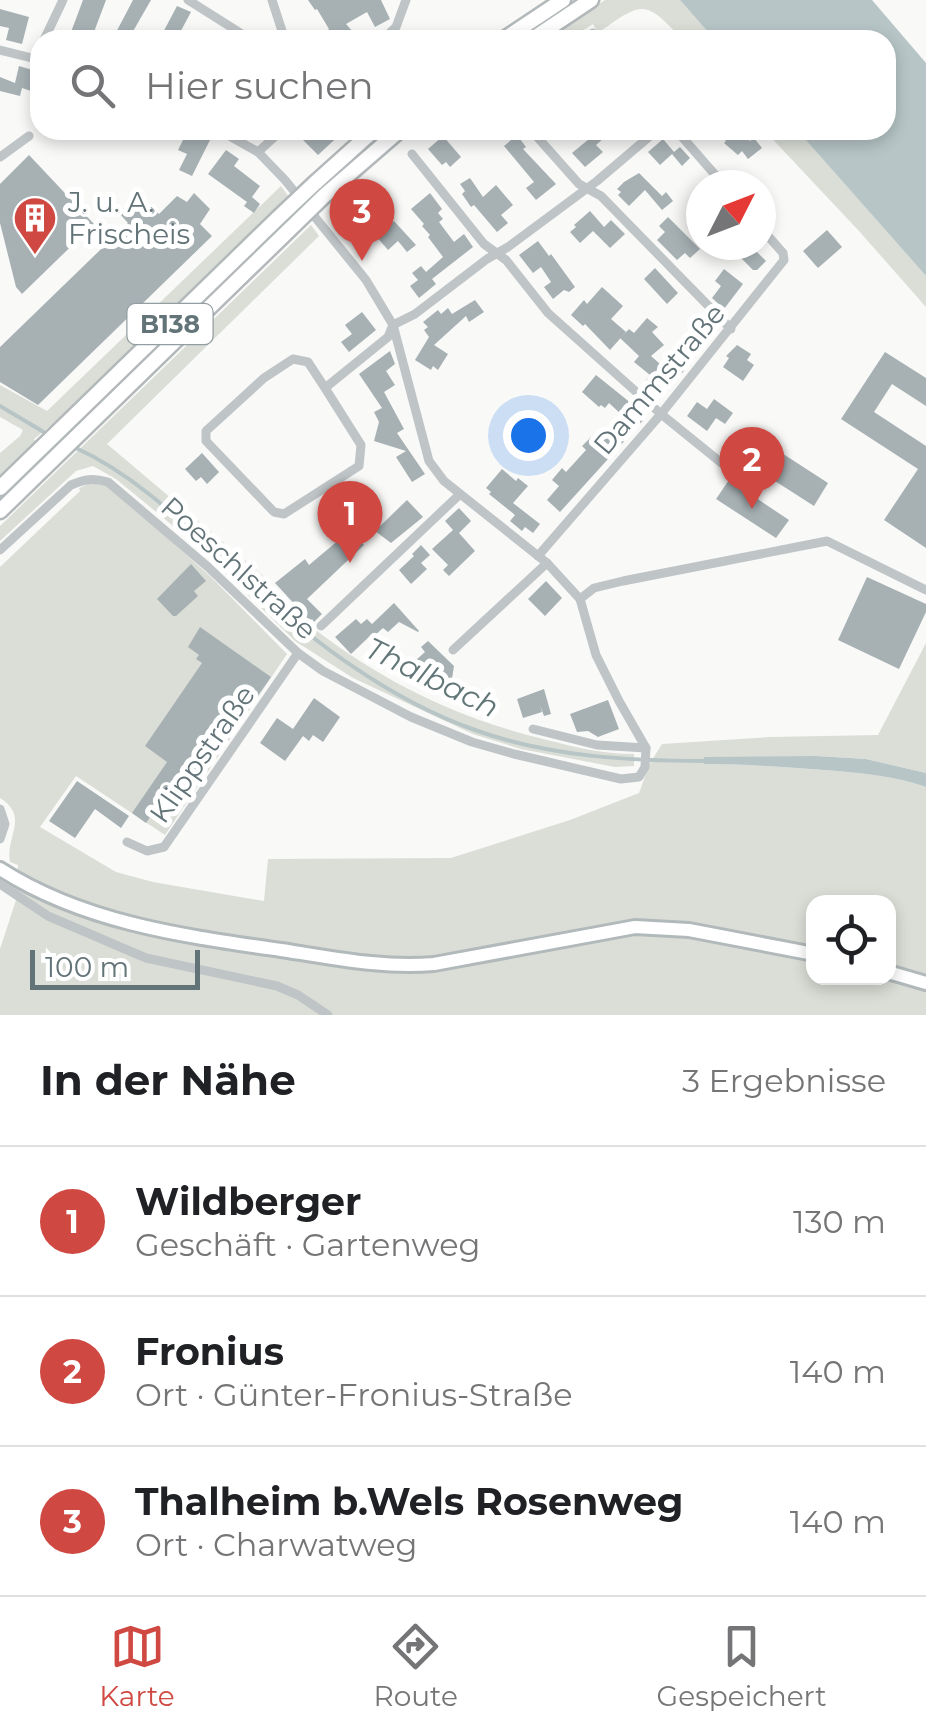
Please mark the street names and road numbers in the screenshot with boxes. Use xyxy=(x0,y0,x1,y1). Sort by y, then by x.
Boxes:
street label: Dammstraße xyxy=(586,297,732,461)
road number: B138 xyxy=(128,304,212,344)
street label: Poeschlstraße xyxy=(154,489,324,647)
street label: Klippstraße xyxy=(142,679,262,829)

